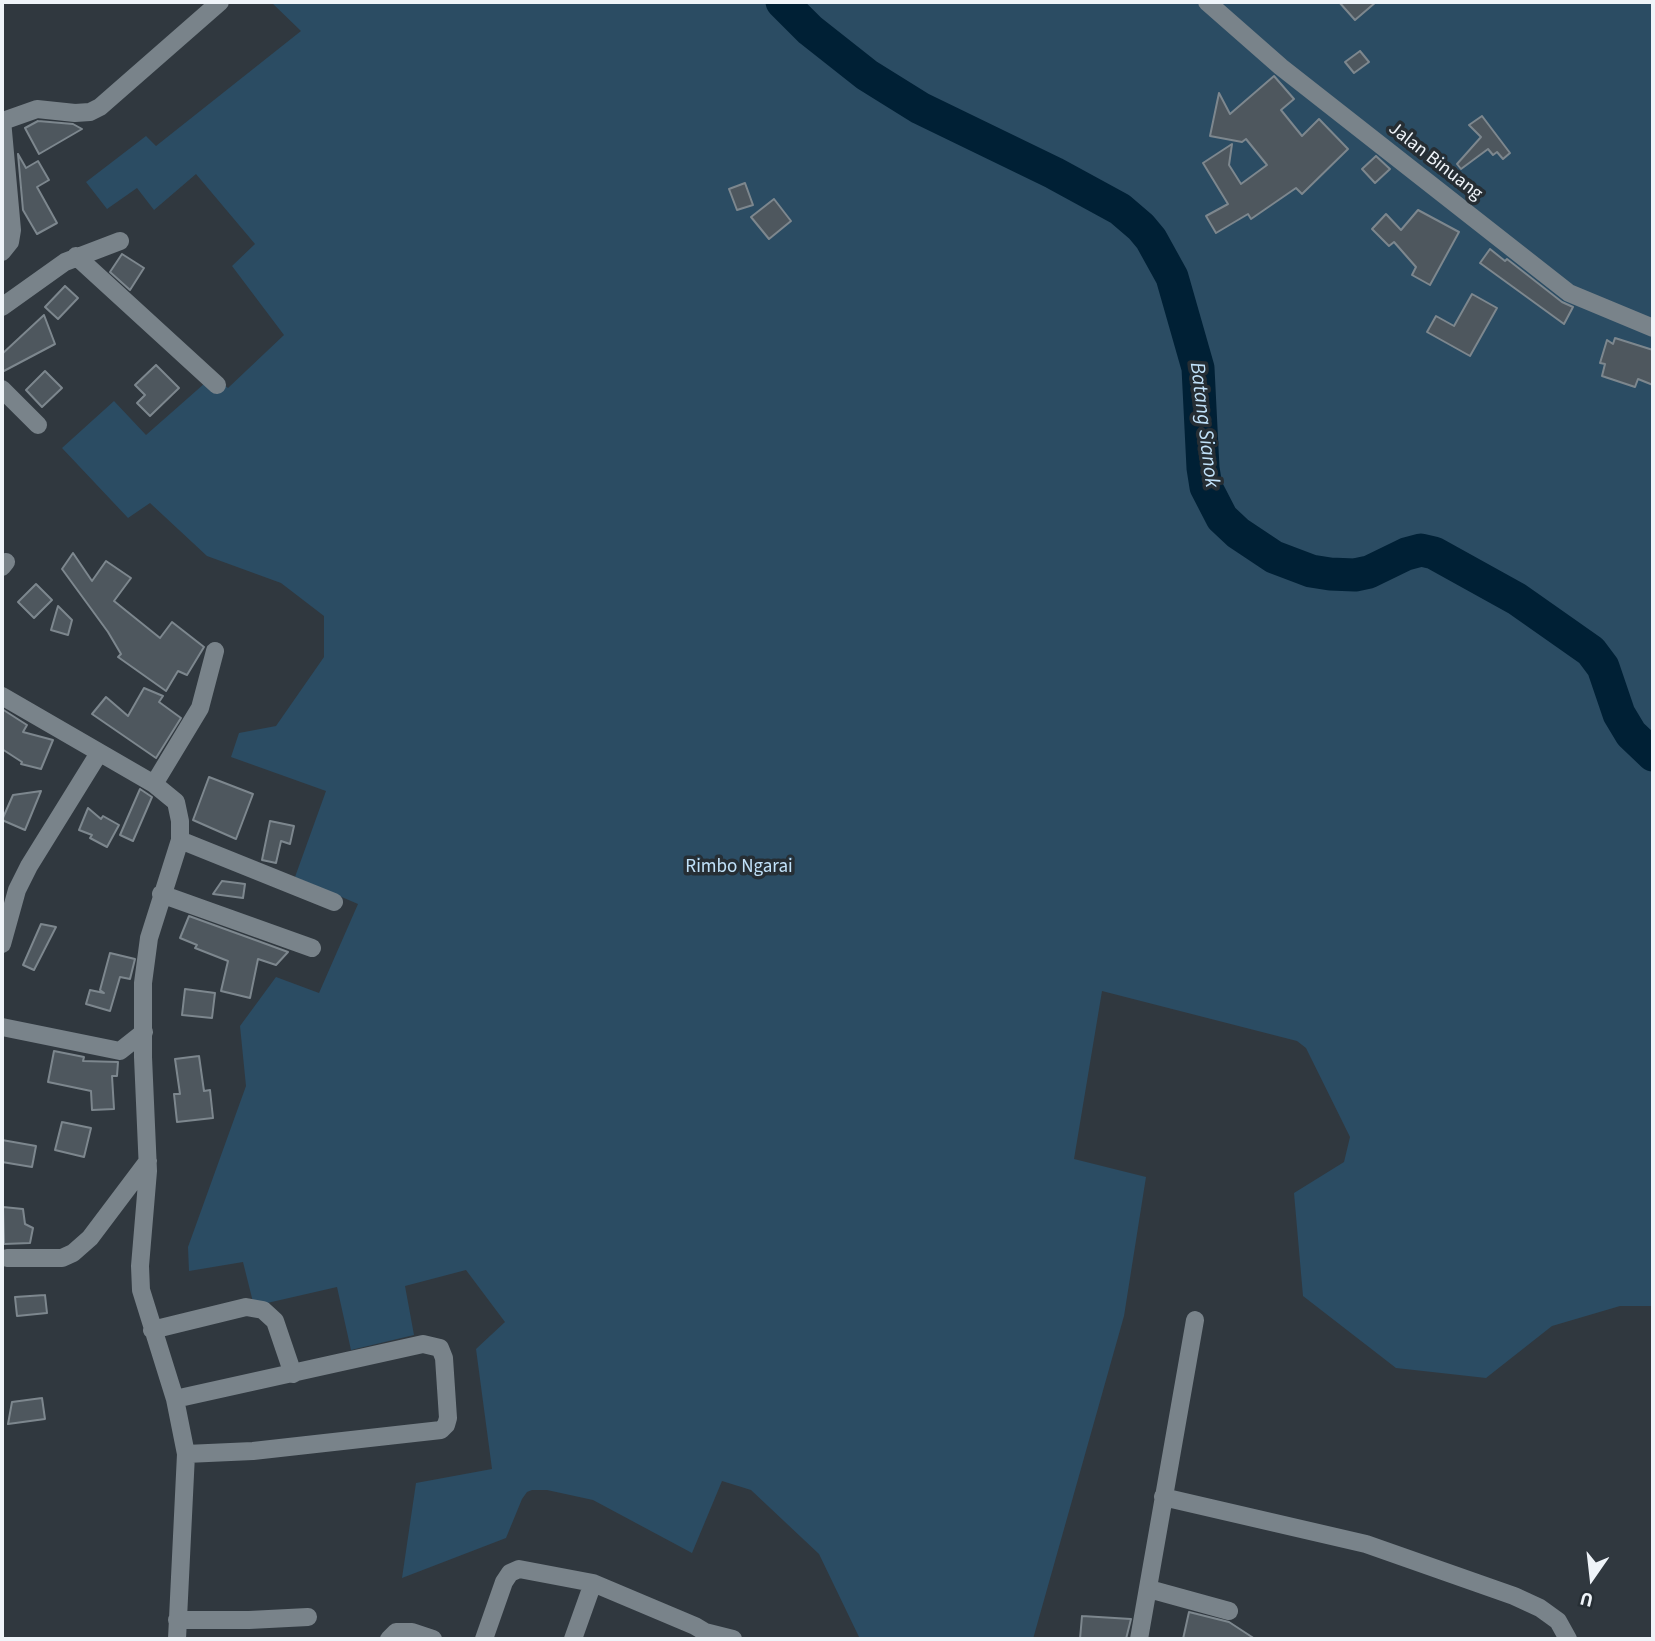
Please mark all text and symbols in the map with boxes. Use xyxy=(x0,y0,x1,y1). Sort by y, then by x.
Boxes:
street label: Jalan Binuang xyxy=(1383,118,1487,206)
water label: Batang Sianok xyxy=(1183,361,1223,489)
park label: Rimbo Ngarai xyxy=(685,857,793,879)
north arrow xyxy=(1557,1543,1627,1613)
text: U xyxy=(1577,1584,1596,1613)

